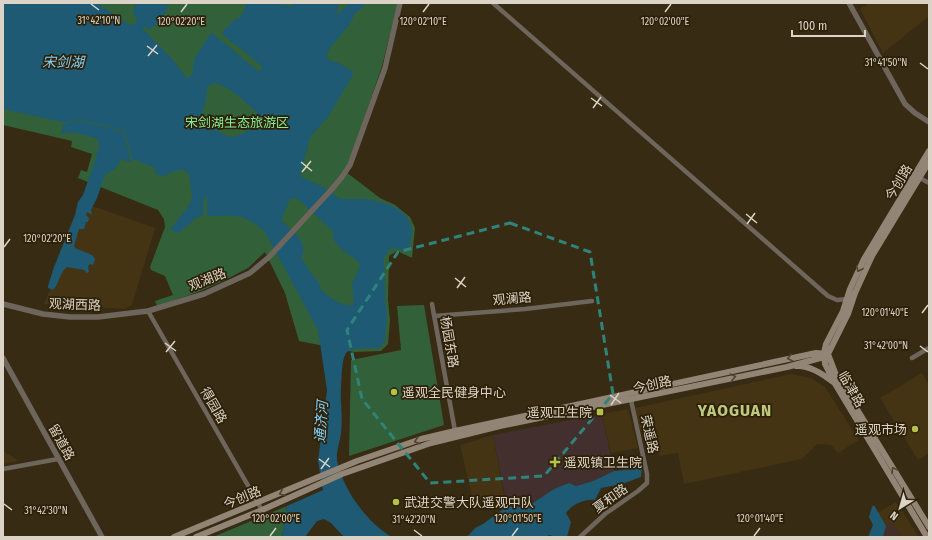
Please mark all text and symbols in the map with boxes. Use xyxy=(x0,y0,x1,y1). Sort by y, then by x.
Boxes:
scale bar xyxy=(792,12,865,38)
text: 31°42'10"N xyxy=(78,15,120,27)
text: 120°02'20"E xyxy=(157,16,205,28)
text: 120°02'10"E xyxy=(399,16,447,28)
text: 120°02'00"E xyxy=(641,16,690,28)
text: 100 m xyxy=(798,19,827,33)
water label: 宋剑湖 xyxy=(42,54,86,71)
text: 31°41'50"N xyxy=(865,57,907,69)
park label: 宋剑湖生态旅游区 xyxy=(185,115,289,130)
street label: 今创路 xyxy=(882,162,915,203)
text: 120°02'20"E xyxy=(23,233,71,245)
street label: 观湖路 xyxy=(186,265,228,294)
one-way arrow xyxy=(856,266,864,273)
street label: 观澜路 xyxy=(492,289,532,308)
street label: 观湖西路 xyxy=(49,296,101,313)
text: 120°01'40"E xyxy=(861,307,909,319)
street label: 杨园东路 xyxy=(438,315,461,369)
text: 31°42'00"N xyxy=(864,340,908,352)
one-way arrow xyxy=(787,354,793,362)
street label: 临津路 xyxy=(835,369,868,410)
street label: 今创路 xyxy=(631,373,673,396)
one-way arrow xyxy=(730,374,736,382)
street label: 得园路 xyxy=(197,385,230,426)
place label: 遥观全民健身中心 xyxy=(402,385,506,400)
marker: 遥观全民健身中心 xyxy=(389,387,399,397)
water label: 通济河 xyxy=(312,398,332,444)
district label: YAOGUAN xyxy=(697,400,772,421)
place label: 遥观卫生院 xyxy=(527,405,592,420)
marker: 遥观卫生院 xyxy=(595,407,605,417)
street label: 荣遥路 xyxy=(638,413,661,455)
street label: 留道路 xyxy=(46,422,78,463)
place label: 遥观市场 xyxy=(855,422,907,437)
marker: 遥观市场 xyxy=(910,424,920,434)
one-way arrow xyxy=(414,436,421,444)
place label: 遥观镇卫生院 xyxy=(564,455,642,470)
marker: 遥观镇卫生院 xyxy=(549,456,561,468)
one-way arrow xyxy=(892,467,899,474)
street label: 夏和路 xyxy=(590,481,630,516)
street label: 今创路 xyxy=(221,483,263,512)
one-way arrow xyxy=(279,488,286,496)
north arrow xyxy=(880,488,920,528)
place label: 武进交警大队遥观中队 xyxy=(404,495,534,510)
marker: 武进交警大队遥观中队 xyxy=(391,497,401,507)
text: 31°42'30"N xyxy=(24,505,68,517)
text: N xyxy=(888,508,901,523)
text: 120°02'00"E xyxy=(252,513,301,525)
text: 120°01'50"E xyxy=(494,513,542,525)
text: 120°01'40"E xyxy=(736,513,784,525)
text: 31°42'20"N xyxy=(392,514,436,526)

